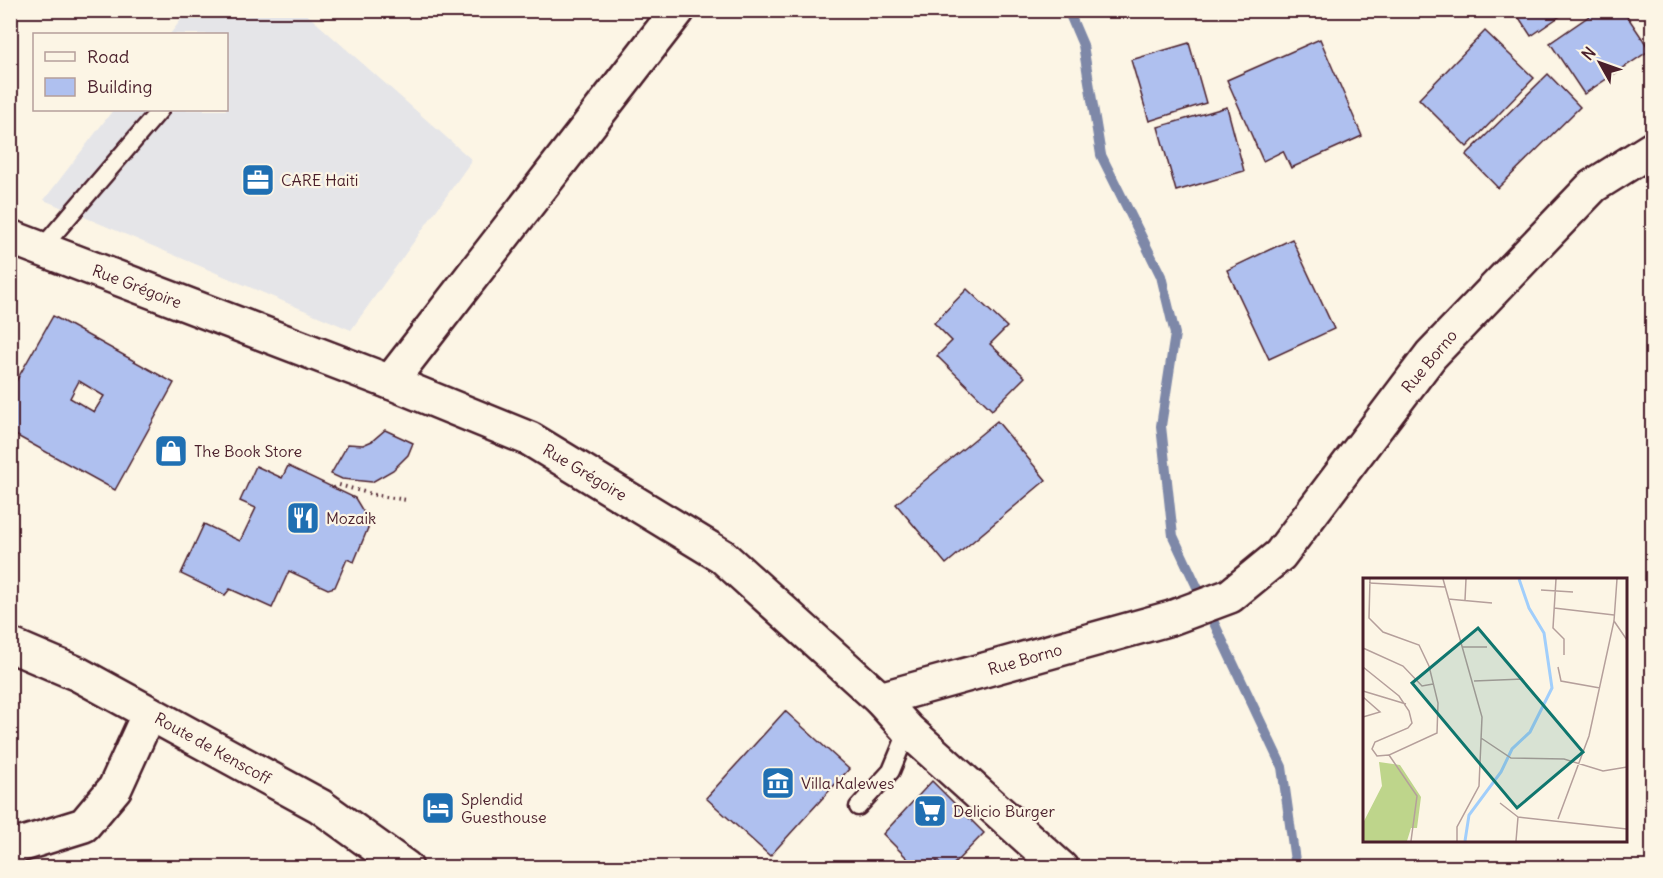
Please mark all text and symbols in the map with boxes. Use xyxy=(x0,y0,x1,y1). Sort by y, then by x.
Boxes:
legend xyxy=(33,33,228,111)
north arrow xyxy=(1570,33,1630,93)
text: N xyxy=(1577,43,1600,64)
text: Road xyxy=(87,45,130,68)
text: Building xyxy=(87,75,152,98)
office icon: CARE Haiti xyxy=(240,162,276,198)
place label: CARE Haiti xyxy=(281,170,358,190)
street label: Rue Grégoire xyxy=(89,260,185,312)
street label: Rue Borno xyxy=(1397,325,1461,397)
shop icon: The Book Store xyxy=(153,433,189,469)
street label: Rue Grégoire xyxy=(539,439,631,505)
place label: The Book Store xyxy=(194,441,302,461)
restaurant icon: Mozaik xyxy=(285,500,321,536)
place label: Mozaik xyxy=(326,508,376,528)
inset map xyxy=(1363,578,1627,842)
street label: Rue Borno xyxy=(986,639,1064,679)
street label: Route de Kenscoff xyxy=(151,708,275,789)
museum icon: Villa Kalewes xyxy=(760,765,796,801)
place label: Villa Kalewes xyxy=(801,773,894,793)
place label: Splendid Guesthouse xyxy=(461,789,547,827)
hotel icon: Splendid Guesthouse xyxy=(420,790,456,826)
supermarket icon: Delicio Burger xyxy=(912,793,948,829)
place label: Delicio Burger xyxy=(953,801,1055,821)

